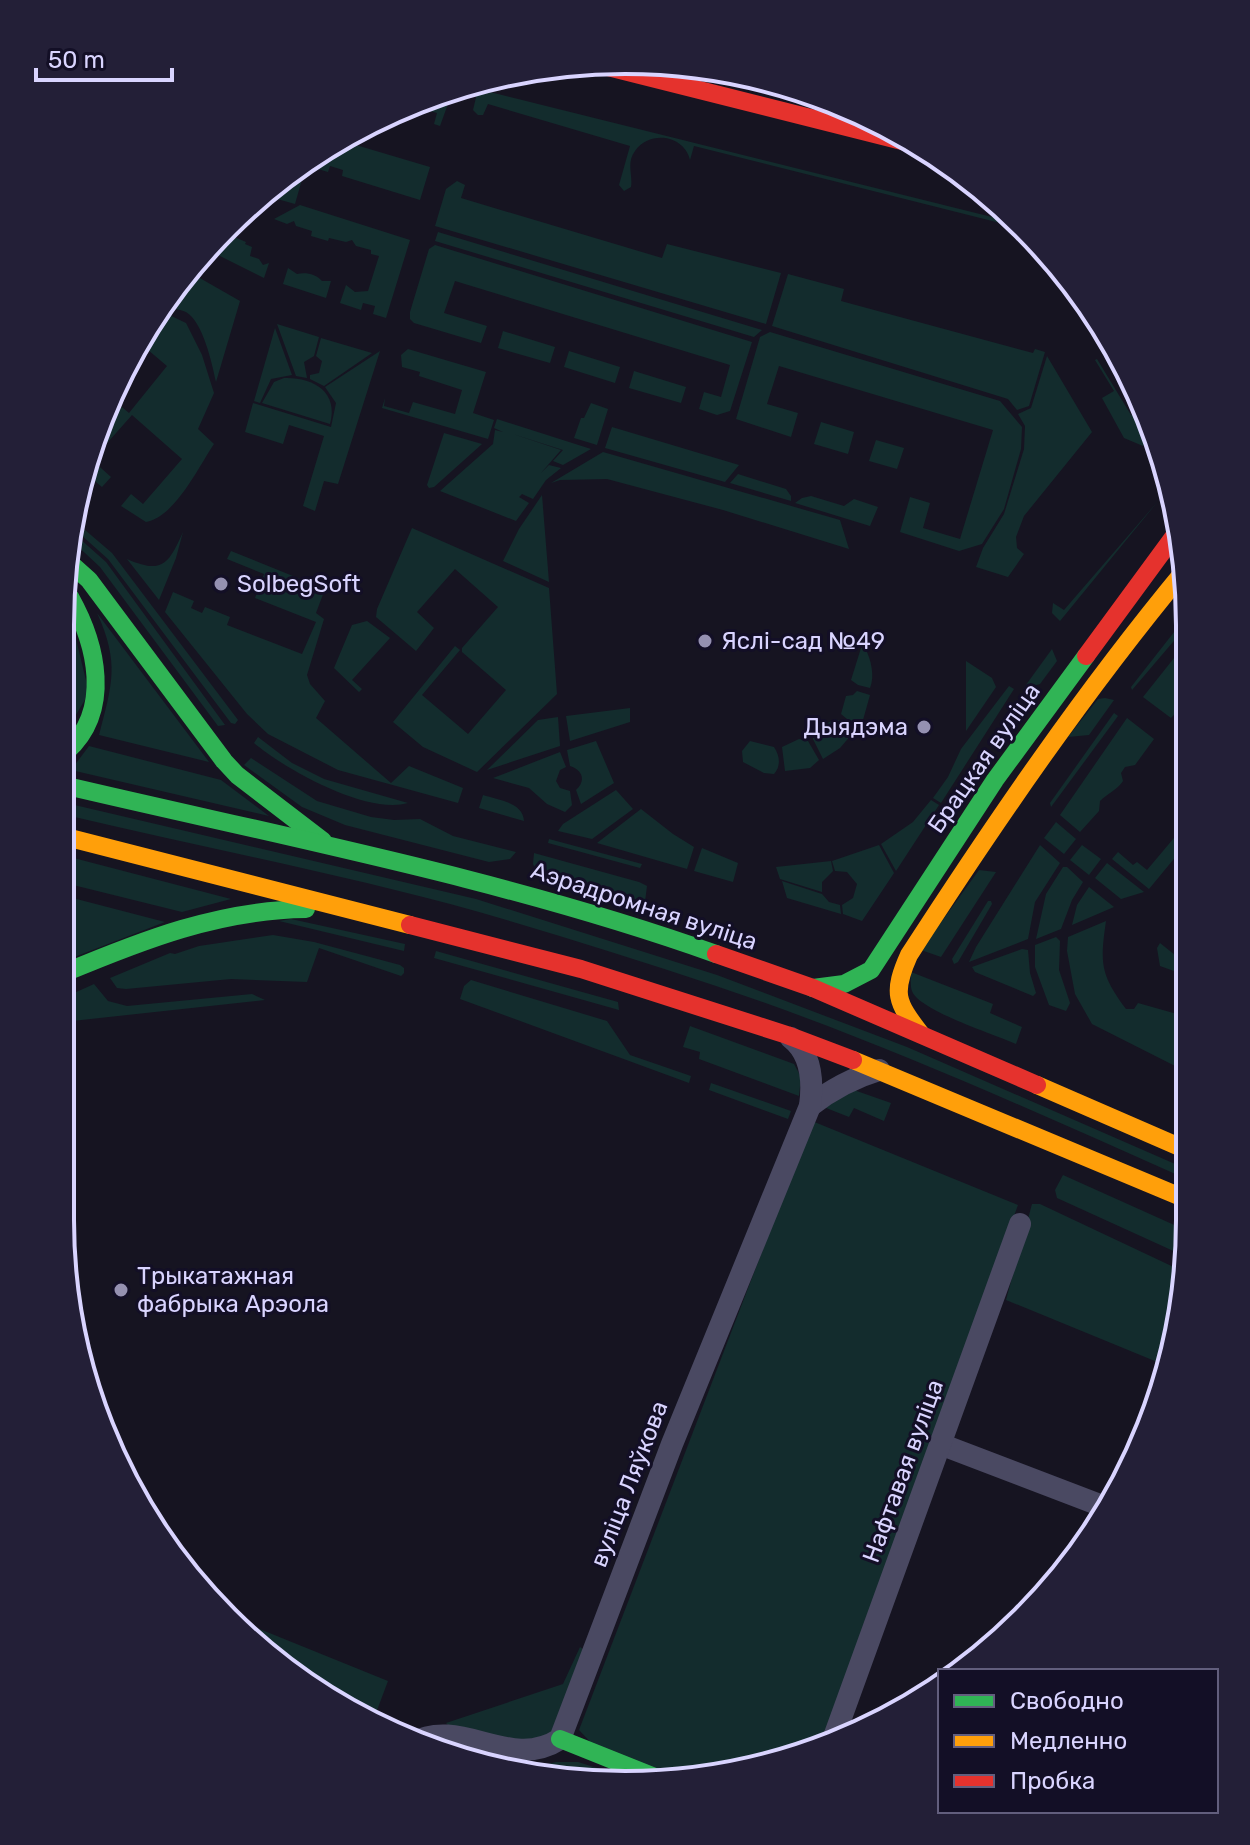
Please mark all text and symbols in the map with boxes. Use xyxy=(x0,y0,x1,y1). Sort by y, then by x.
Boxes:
scale bar xyxy=(36,32,172,82)
text: 50 m xyxy=(48,46,105,74)
place label: SolbegSoft xyxy=(237,570,361,598)
marker: SolbegSoft xyxy=(212,575,230,593)
place label: Яслі-сад №49 xyxy=(721,627,885,655)
marker: Яслі-сад №49 xyxy=(696,632,714,650)
street label: Брацкая вуліца xyxy=(922,678,1046,838)
place label: Дыядэма xyxy=(804,713,908,741)
marker: Дыядэма xyxy=(915,718,933,736)
street label: Аэрадромная вуліца xyxy=(527,856,761,956)
place label: Трыкатажная фабрыка Арэола xyxy=(137,1262,329,1318)
marker: Трыкатажная фабрыка Арэола xyxy=(112,1281,130,1299)
street label: Нафтавая вуліца xyxy=(857,1376,949,1566)
street label: вуліца Ляўкова xyxy=(584,1397,674,1571)
legend xyxy=(938,1669,1218,1813)
text: Свободно xyxy=(1010,1687,1124,1715)
text: Медленно xyxy=(1010,1727,1127,1755)
text: Пробка xyxy=(1010,1767,1095,1795)

